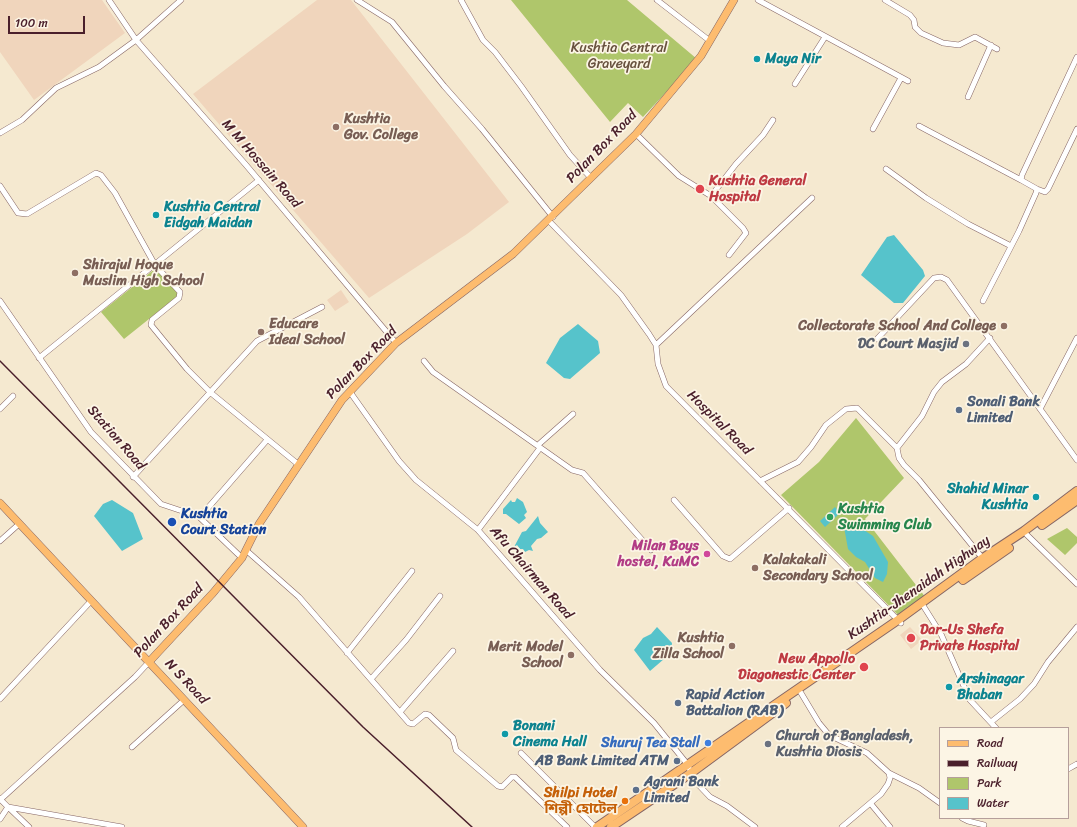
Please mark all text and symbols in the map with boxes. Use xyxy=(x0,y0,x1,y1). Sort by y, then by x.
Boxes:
scale bar xyxy=(10,8,87,34)
text: 100 m xyxy=(15,12,48,34)
park label: Kushtia Central Graveyard xyxy=(571,40,667,72)
place label: Maya Nir xyxy=(765,51,821,67)
marker: Maya Nir xyxy=(752,54,762,64)
street label: Polan Box Road xyxy=(563,107,641,187)
place label: Kushtia Gov. College xyxy=(344,111,418,144)
street label: M M Hossain Road xyxy=(218,116,304,212)
marker: Kushtia Gov. College xyxy=(331,122,341,132)
place label: Kushtia General Hospital xyxy=(709,173,806,206)
marker: Kushtia General Hospital xyxy=(694,183,706,195)
place label: Kushtia Central Eidgah Maidan xyxy=(164,199,260,232)
marker: Kushtia Central Eidgah Maidan xyxy=(151,210,161,220)
place label: Shirajul Hoque Muslim High School xyxy=(83,257,204,290)
marker: Shirajul Hoque Muslim High School xyxy=(70,268,80,278)
place label: Educare Ideal School xyxy=(269,316,345,348)
place label: Collectorate School And College xyxy=(798,318,996,334)
marker: Collectorate School And College xyxy=(999,321,1009,331)
street label: Polan Box Road xyxy=(323,323,401,403)
marker: Educare Ideal School xyxy=(256,327,266,337)
place label: DC Court Masjid xyxy=(858,336,958,352)
marker: DC Court Masjid xyxy=(961,339,971,349)
street label: Hospital Road xyxy=(683,387,755,459)
place label: Sonali Bank Limited xyxy=(967,394,1040,426)
street label: Station Road xyxy=(83,402,149,474)
marker: Sonali Bank Limited xyxy=(954,405,964,415)
place label: Shahid Minar Kushtia xyxy=(947,481,1028,514)
marker: Shahid Minar Kushtia xyxy=(1031,492,1041,502)
place label: Kushtia Swimming Club xyxy=(838,501,932,534)
place label: Kushtia Court Station xyxy=(181,506,266,538)
marker: Kushtia Swimming Club xyxy=(825,512,835,522)
marker: Kushtia Court Station xyxy=(166,516,178,528)
street label: Afu Chairman Road xyxy=(486,523,576,623)
street label: Kushtia-Jhenaidah Highway xyxy=(845,532,993,644)
place label: Milan Boys hostel, KuMC xyxy=(618,538,699,570)
marker: Milan Boys hostel, KuMC xyxy=(702,549,712,559)
place label: Kalakakali Secondary School xyxy=(763,552,873,584)
marker: Kalakakali Secondary School xyxy=(750,563,760,573)
street label: Polan Box Road xyxy=(131,581,207,661)
place label: Dar-Us Shefa Private Hospital xyxy=(920,622,1019,654)
place label: Kushtia Zilla School xyxy=(653,630,724,662)
marker: Dar-Us Shefa Private Hospital xyxy=(905,632,917,644)
place label: Merit Model School xyxy=(488,639,563,672)
marker: Kushtia Zilla School xyxy=(727,641,737,651)
marker: Merit Model School xyxy=(566,650,576,660)
place label: New Appollo Diagonestic Center xyxy=(738,651,855,684)
street label: N S Road xyxy=(161,656,211,708)
marker: New Appollo Diagonestic Center xyxy=(858,661,870,673)
place label: Arshinagar Bhaban xyxy=(957,671,1024,704)
marker: Arshinagar Bhaban xyxy=(944,682,954,692)
place label: Rapid Action Battalion (RAB) xyxy=(686,687,783,720)
marker: Rapid Action Battalion (RAB) xyxy=(673,698,683,708)
place label: Bonani Cinema Hall xyxy=(513,718,587,750)
legend xyxy=(939,727,1069,819)
place label: Church of Bangladesh, Kushtia Diosis xyxy=(776,728,913,760)
marker: Bonani Cinema Hall xyxy=(500,729,510,739)
text: Road xyxy=(977,732,1003,754)
place label: Shuruj Tea Stall xyxy=(601,735,700,751)
marker: Shuruj Tea Stall xyxy=(703,738,713,748)
marker: Church of Bangladesh, Kushtia Diosis xyxy=(763,739,773,749)
text: Railway xyxy=(977,752,1018,774)
place label: AB Bank Limited ATM xyxy=(535,753,669,769)
marker: AB Bank Limited ATM xyxy=(672,756,682,766)
text: Park xyxy=(977,772,1002,794)
place label: Agrani Bank Limited xyxy=(644,774,719,806)
place label: Shilpi Hotel শিল্পী হোটেল xyxy=(544,785,617,818)
marker: Agrani Bank Limited xyxy=(631,785,641,795)
text: Water xyxy=(977,792,1009,814)
marker: Shilpi Hotel শিল্পী হোটেল xyxy=(620,796,630,806)

